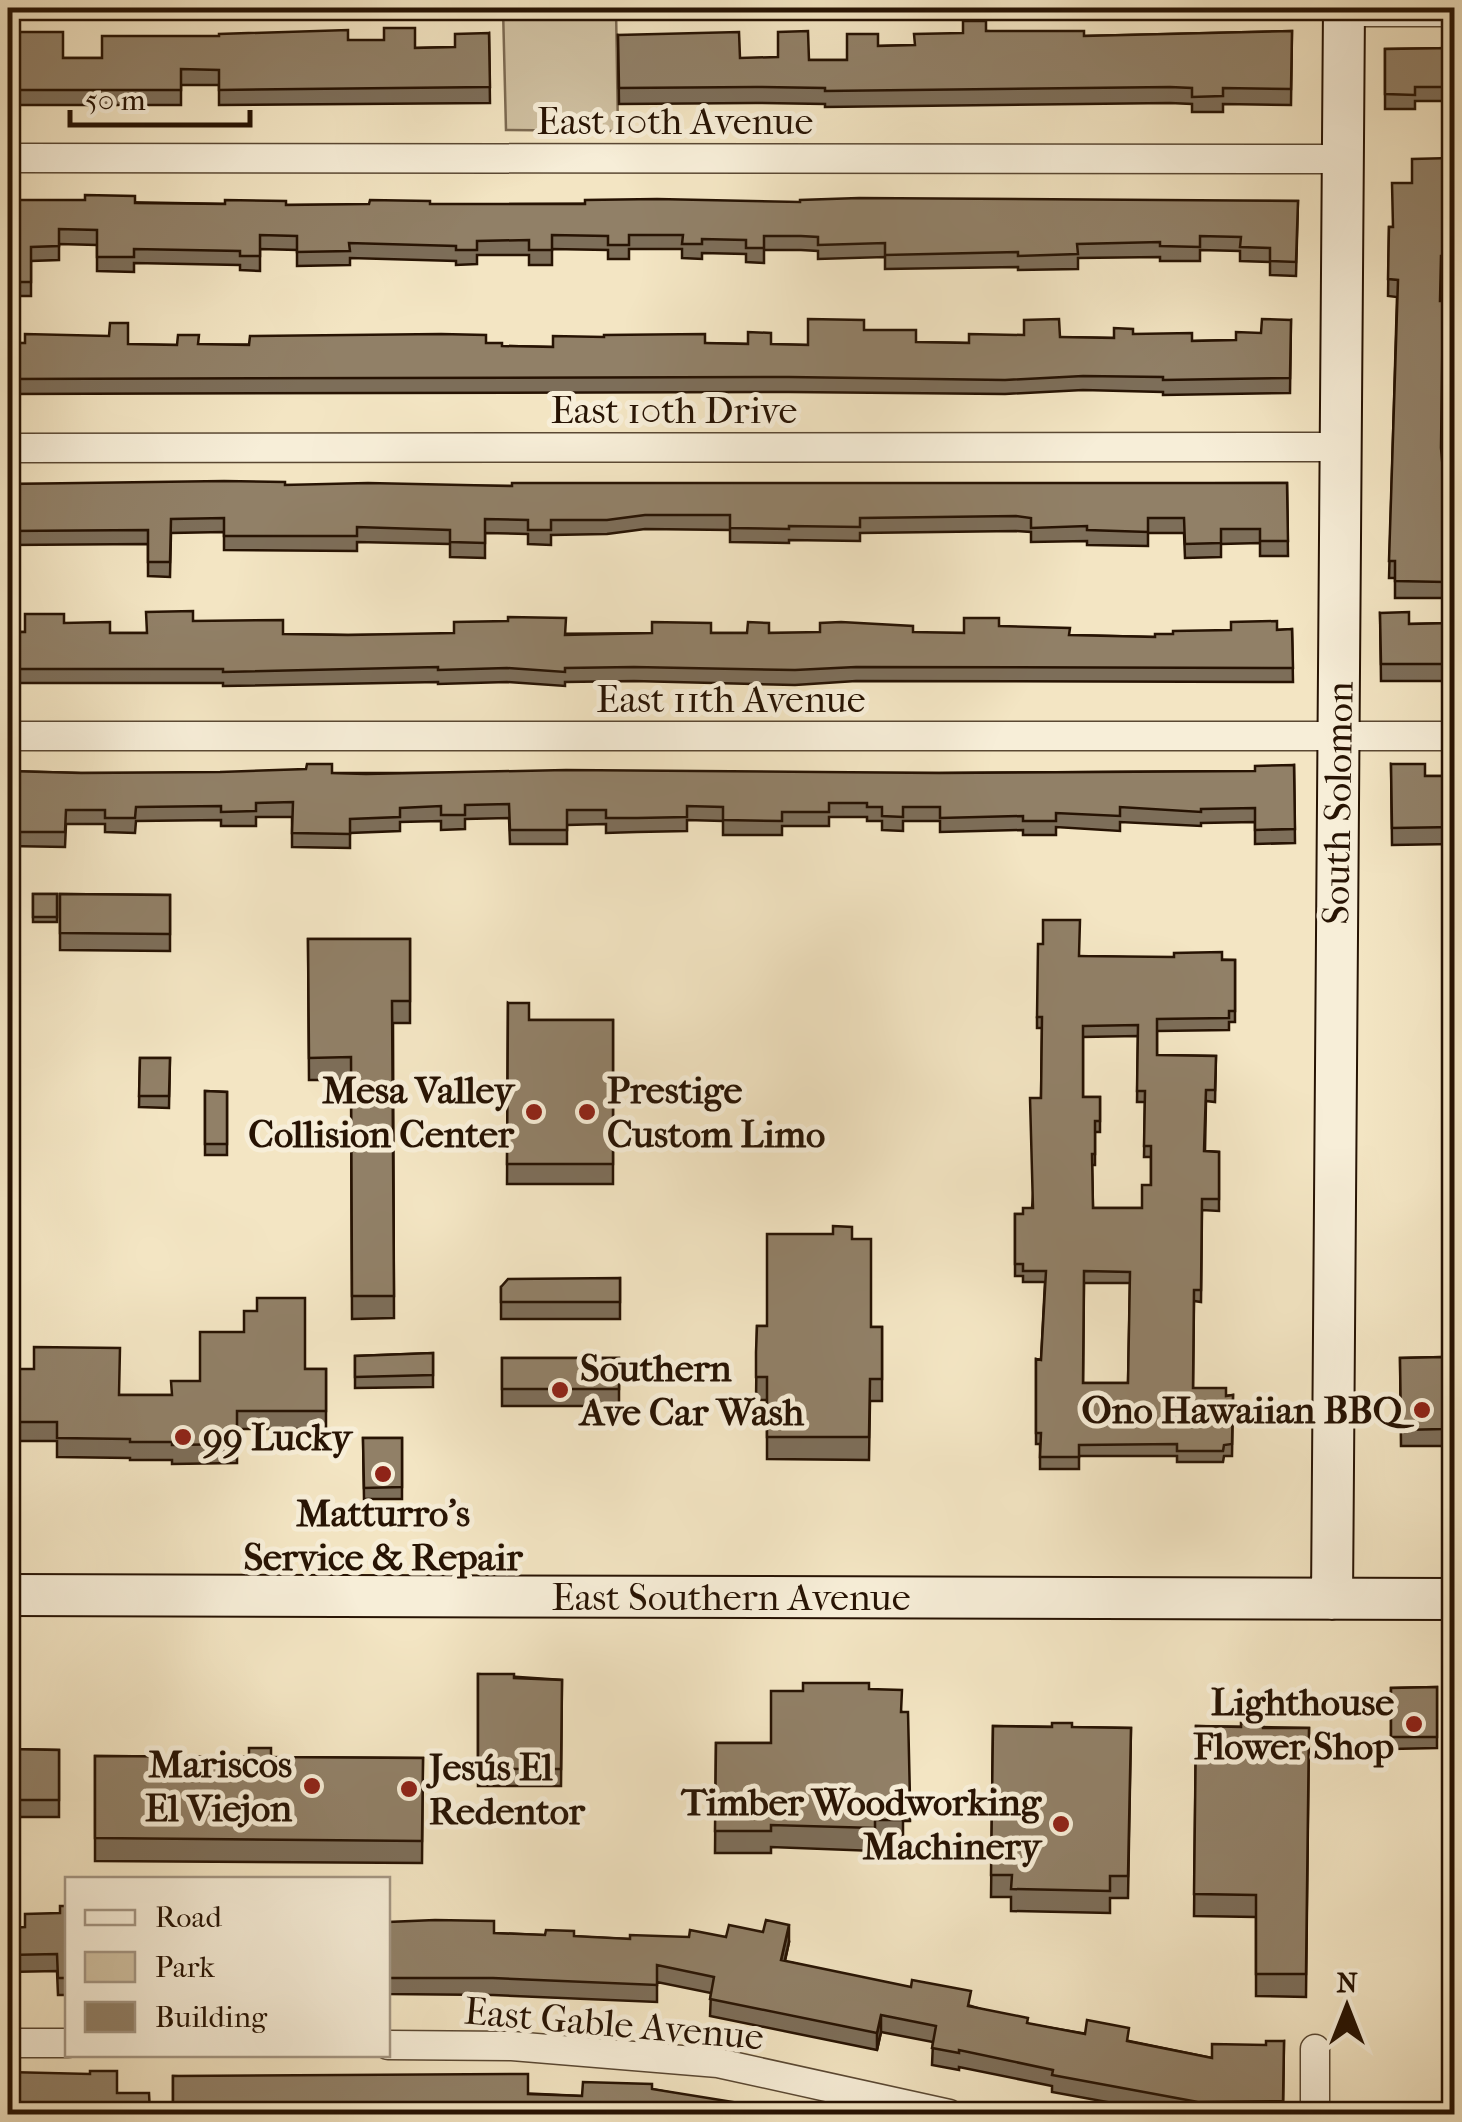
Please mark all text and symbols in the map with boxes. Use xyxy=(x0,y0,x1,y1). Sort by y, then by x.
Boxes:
scale bar xyxy=(70,65,250,127)
text: 50 m xyxy=(85,83,146,118)
street label: East 10th Avenue xyxy=(537,99,813,144)
street label: East 10th Drive xyxy=(551,388,797,433)
street label: East 11th Avenue xyxy=(596,677,866,722)
street label: South Solomon xyxy=(1313,681,1363,925)
place label: Mesa Valley Collision Center xyxy=(248,1068,516,1157)
place label: Prestige Custom Limo xyxy=(607,1068,825,1157)
marker: Mesa Valley Collision Center xyxy=(523,1101,545,1123)
marker: Prestige Custom Limo xyxy=(576,1101,598,1123)
place label: Southern Ave Car Wash xyxy=(578,1346,805,1435)
marker: Southern Ave Car Wash xyxy=(549,1379,571,1401)
place label: Ono Hawaiian BBQ xyxy=(1082,1388,1415,1433)
marker: Ono Hawaiian BBQ xyxy=(1411,1399,1433,1421)
place label: 99 Lucky xyxy=(203,1415,353,1460)
marker: 99 Lucky xyxy=(172,1426,194,1448)
marker: Matturro's Service & Repair xyxy=(372,1463,394,1485)
place label: Matturro's Service & Repair xyxy=(243,1491,523,1580)
street label: East Southern Avenue xyxy=(552,1575,910,1620)
place label: Lighthouse Flower Shop xyxy=(1193,1680,1394,1769)
marker: Lighthouse Flower Shop xyxy=(1403,1713,1425,1735)
place label: Mariscos El Viejon xyxy=(145,1742,293,1831)
place label: Jesús El Redentor xyxy=(426,1745,586,1834)
marker: Mariscos El Viejon xyxy=(301,1775,323,1797)
marker: Jesús El Redentor xyxy=(398,1778,420,1800)
place label: Timber Woodworking Machinery xyxy=(680,1780,1043,1869)
marker: Timber Woodworking Machinery xyxy=(1050,1813,1072,1835)
legend xyxy=(65,1877,390,2057)
text: Road xyxy=(155,1900,222,1935)
text: Park xyxy=(155,1950,215,1985)
north arrow xyxy=(1297,1957,1397,2057)
text: N xyxy=(1336,1966,1358,1999)
street label: East Gable Avenue xyxy=(462,1988,766,2060)
text: Building xyxy=(155,2000,268,2035)

